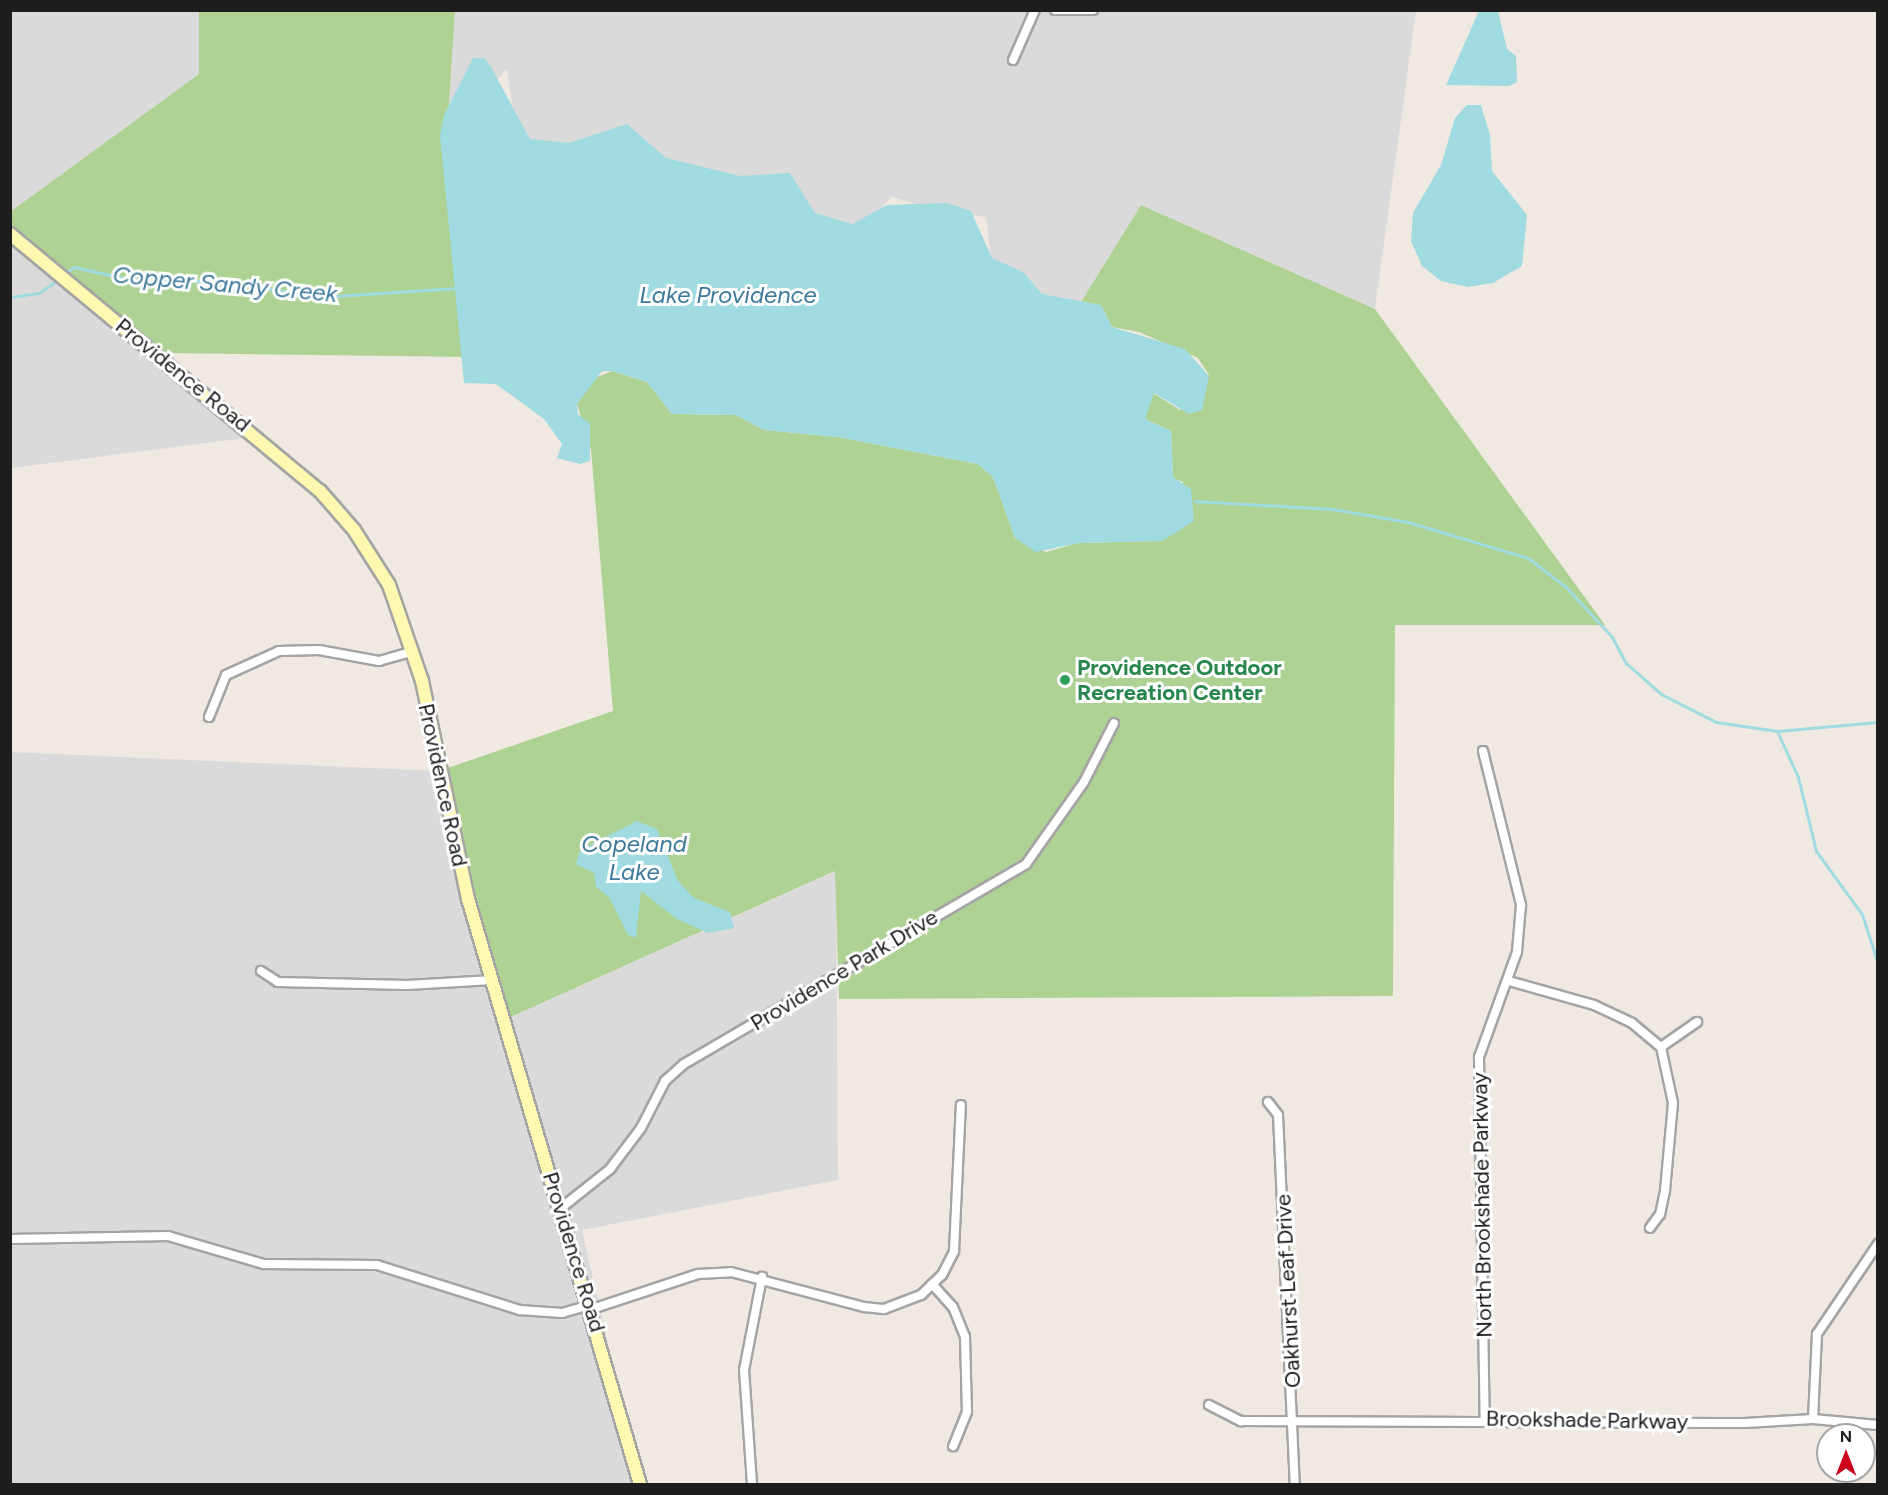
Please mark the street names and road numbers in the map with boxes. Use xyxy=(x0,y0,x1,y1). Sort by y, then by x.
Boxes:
street label: Providence Road xyxy=(110,312,256,438)
street label: Providence Road xyxy=(413,701,473,869)
street label: Providence Park Drive xyxy=(746,904,942,1036)
street label: North Brookshade Parkway xyxy=(1466,1072,1498,1338)
street label: Providence Road xyxy=(537,1169,611,1335)
street label: Oakhurst Leaf Drive xyxy=(1270,1193,1306,1389)
street label: Brookshade Parkway xyxy=(1485,1405,1689,1435)

